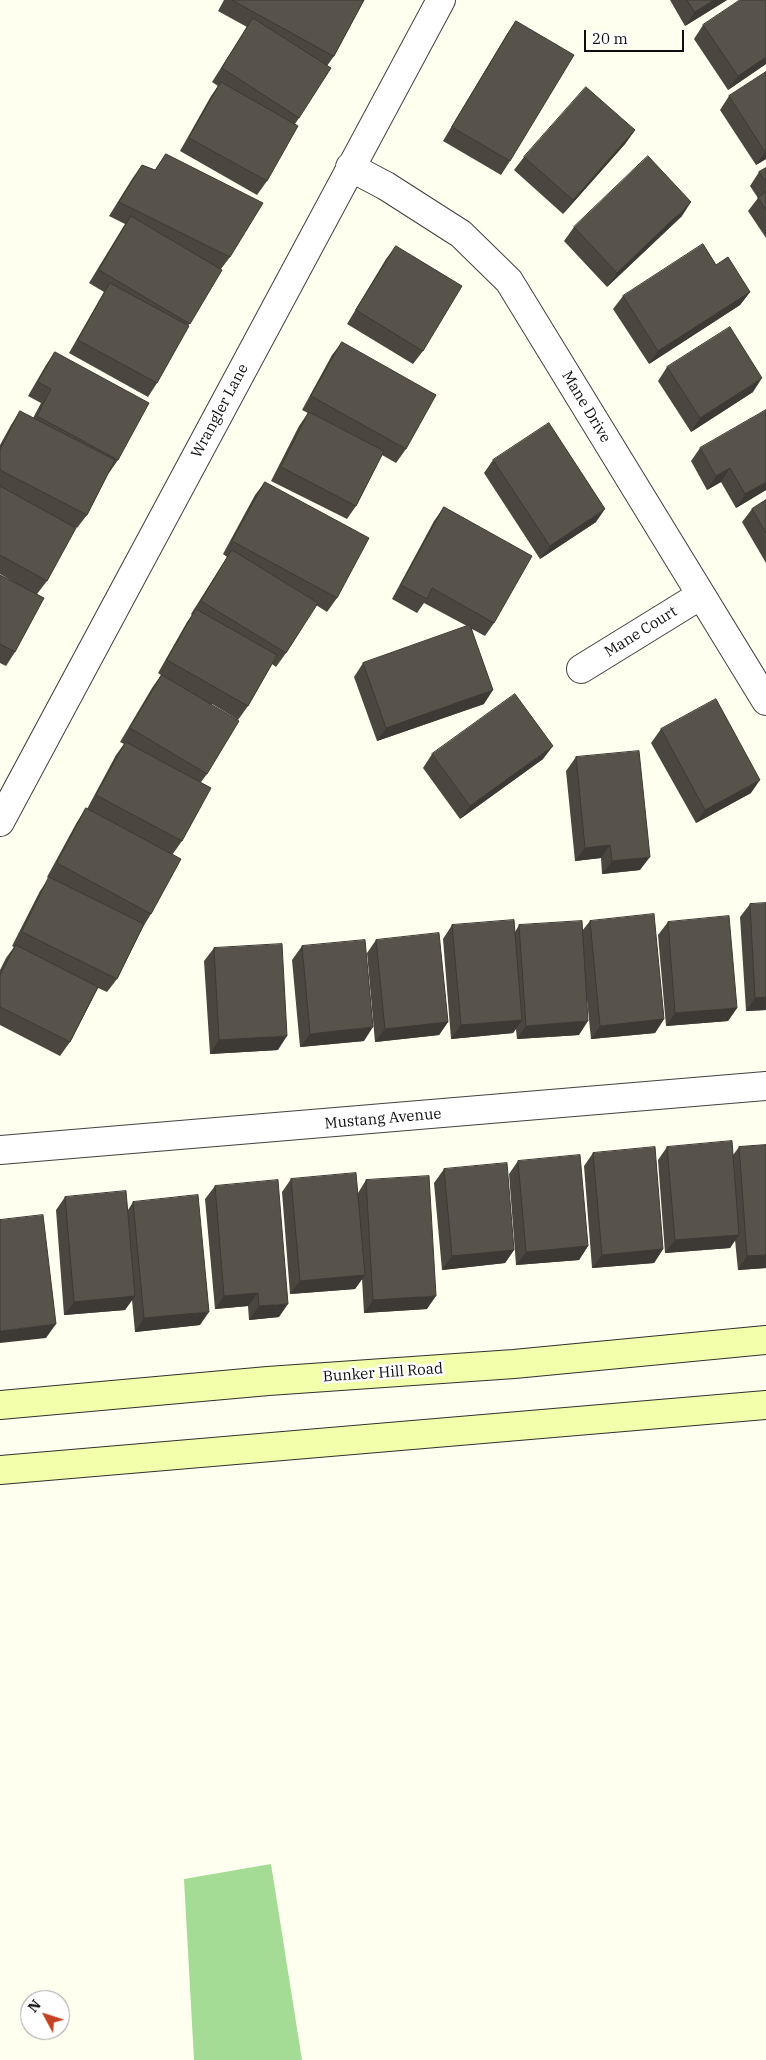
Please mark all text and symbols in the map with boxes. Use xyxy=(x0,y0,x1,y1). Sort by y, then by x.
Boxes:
scale bar xyxy=(586,20,686,52)
text: 20 m xyxy=(592,29,628,48)
street label: Wrangler Lane xyxy=(188,361,252,461)
street label: Mane Drive xyxy=(558,368,614,446)
street label: Mane Court xyxy=(602,603,680,661)
street label: Mustang Avenue xyxy=(324,1105,442,1133)
street label: Bunker Hill Road xyxy=(322,1360,444,1386)
north arrow xyxy=(20,1990,70,2040)
text: N xyxy=(24,1996,45,2016)

